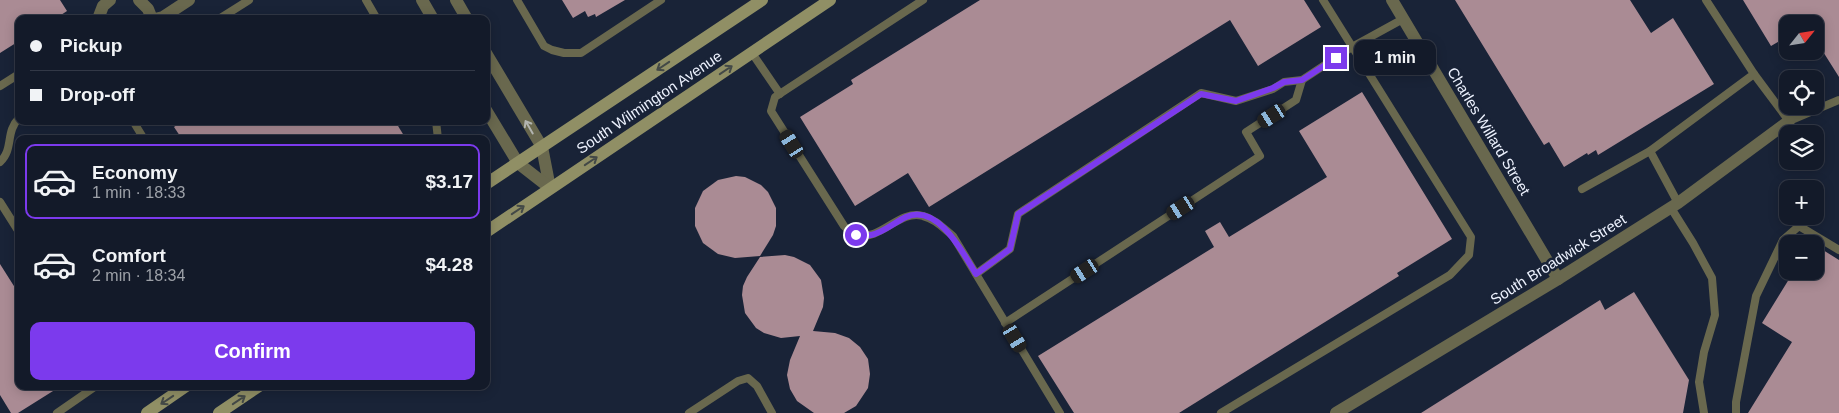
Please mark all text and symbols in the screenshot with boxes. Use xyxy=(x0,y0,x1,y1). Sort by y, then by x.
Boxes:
north arrow xyxy=(1779,15,1824,60)
map controls xyxy=(1779,15,1824,280)
text: Pickup xyxy=(60,35,122,56)
callout: 1 min xyxy=(1354,40,1436,76)
street label: South Wilmington Avenue xyxy=(573,47,725,157)
route end xyxy=(1325,47,1347,69)
text: 1 min xyxy=(1374,49,1416,66)
one-way arrow xyxy=(657,61,671,71)
street label: Charles Willard Street xyxy=(1444,64,1534,199)
one-way arrow xyxy=(719,65,733,75)
button: locate xyxy=(1779,70,1824,115)
text: Drop-off xyxy=(60,84,135,105)
car xyxy=(1255,102,1288,130)
one-way arrow xyxy=(524,119,534,134)
button: layers xyxy=(1779,125,1824,170)
car xyxy=(777,127,806,161)
one-way arrow xyxy=(584,156,598,166)
icon: car xyxy=(32,159,77,204)
text: Economy xyxy=(92,162,178,183)
text: $3.17 xyxy=(425,171,473,192)
button: + xyxy=(1779,180,1824,225)
text: 1 min · 18:33 xyxy=(92,184,185,201)
car xyxy=(1164,194,1197,222)
one-way arrow xyxy=(511,205,525,215)
street label: South Broadwick Street xyxy=(1487,210,1630,308)
route start xyxy=(845,224,867,246)
button: − xyxy=(1779,235,1824,280)
icon: car xyxy=(32,242,77,287)
text: Comfort xyxy=(92,245,166,266)
text: $4.28 xyxy=(425,254,473,275)
car xyxy=(1068,257,1101,285)
text: 2 min · 18:34 xyxy=(92,267,185,284)
car xyxy=(1000,321,1029,355)
button: Confirm xyxy=(30,322,475,380)
one-way arrow xyxy=(160,395,174,405)
one-way arrow xyxy=(232,395,246,405)

